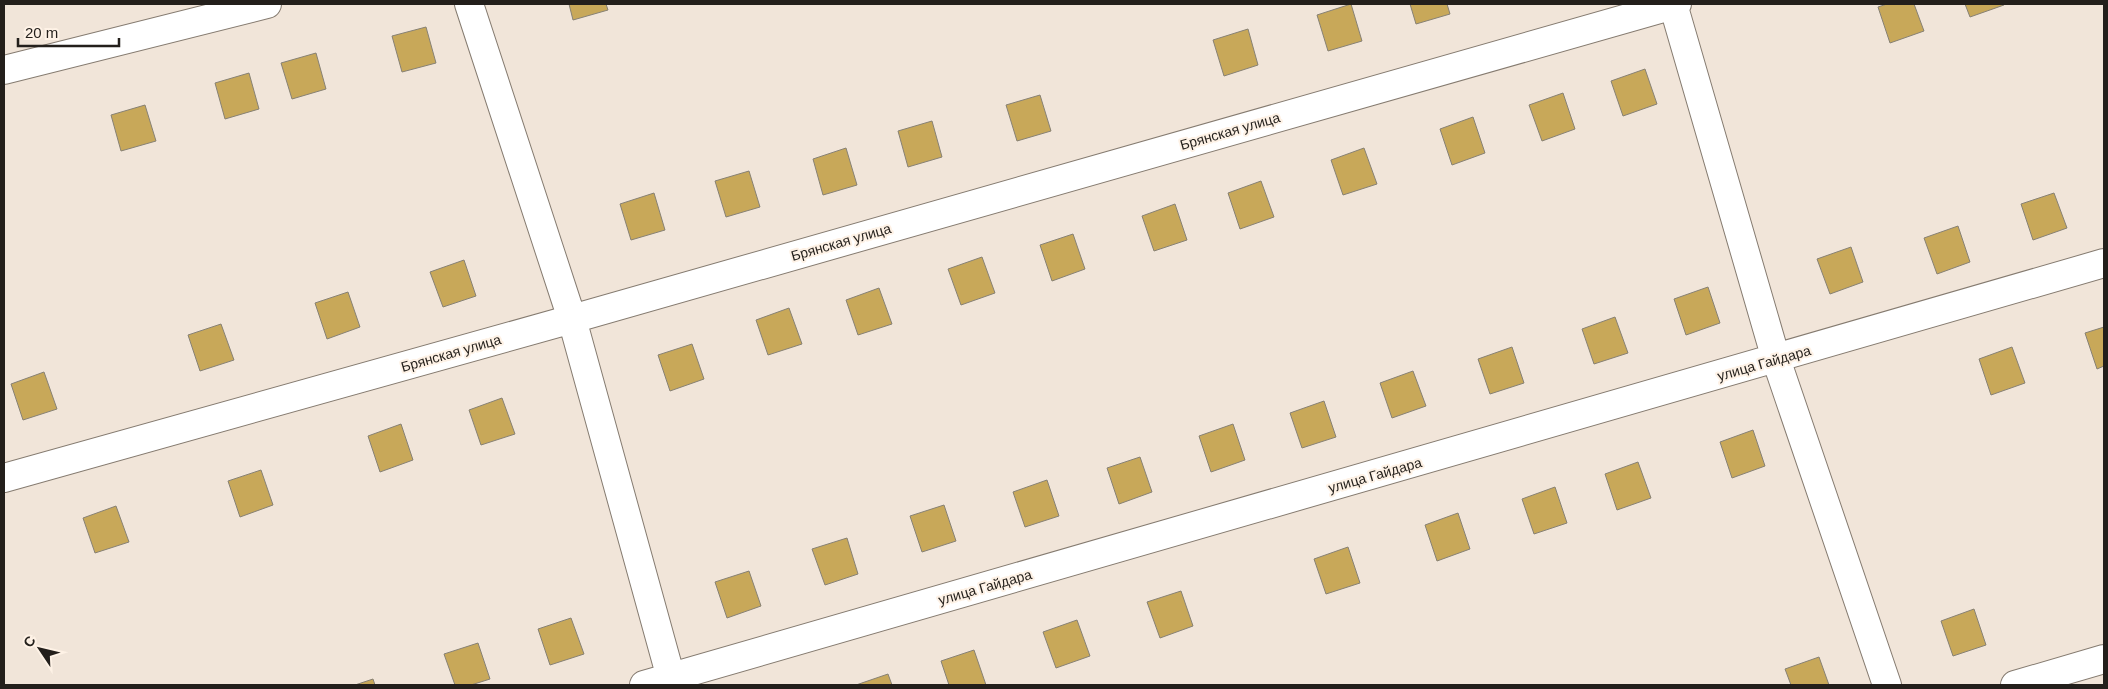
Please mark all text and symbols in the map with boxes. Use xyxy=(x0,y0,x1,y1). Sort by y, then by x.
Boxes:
scale bar xyxy=(18,15,119,47)
text: 20 m xyxy=(25,24,58,41)
street label: Брянская улица xyxy=(1178,109,1282,153)
street label: Брянская улица xyxy=(789,220,893,264)
street label: Брянская улица xyxy=(399,331,503,375)
street label: улица Гайдара xyxy=(1716,342,1813,384)
street label: улица Гайдара xyxy=(1327,454,1424,496)
street label: улица Гайдара xyxy=(937,566,1034,608)
north arrow xyxy=(15,624,65,674)
text: С xyxy=(20,633,39,650)

